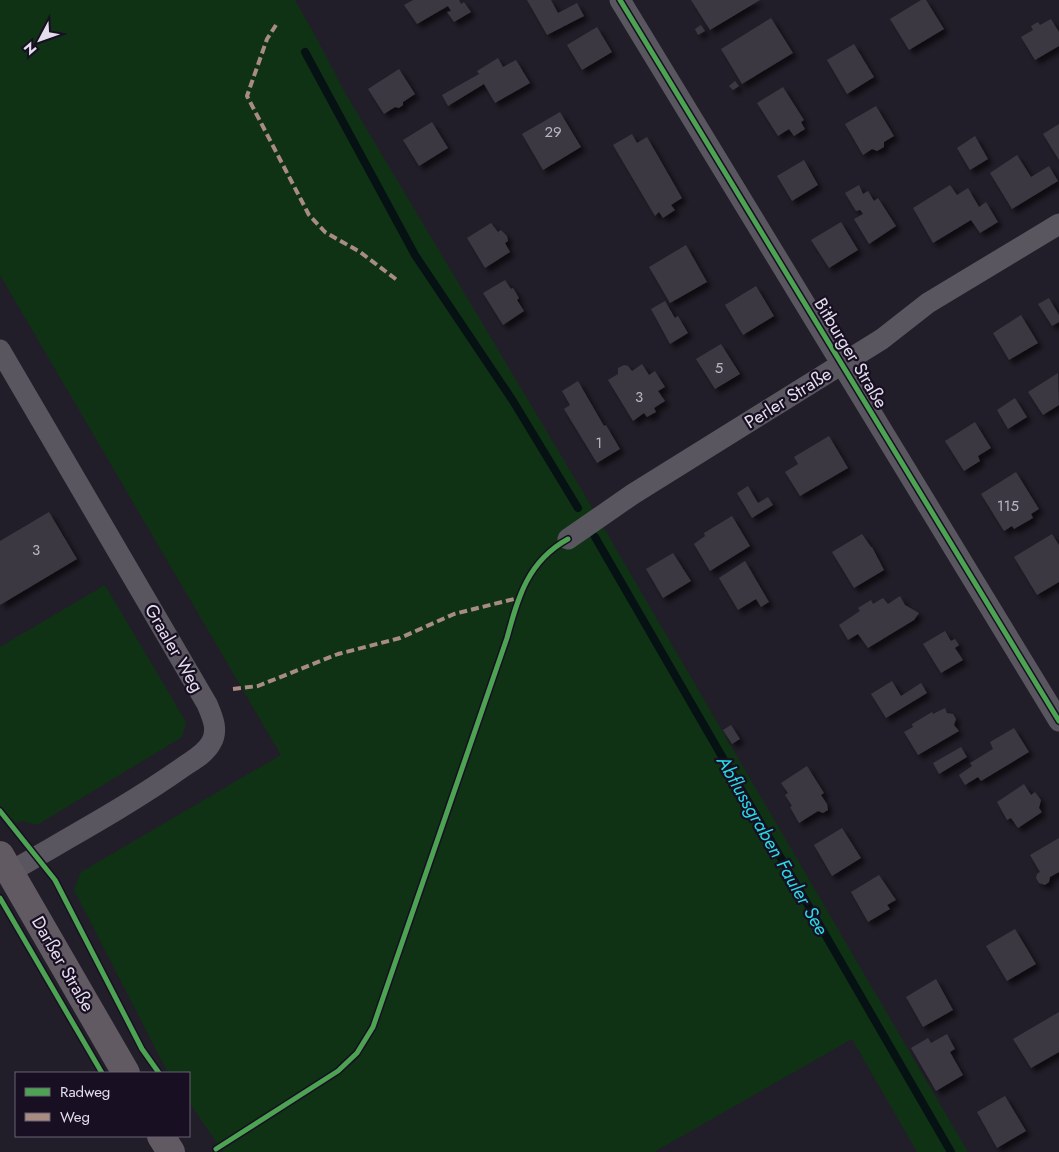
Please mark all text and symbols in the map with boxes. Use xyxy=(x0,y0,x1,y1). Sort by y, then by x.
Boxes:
north arrow xyxy=(15,15,65,65)
text: N xyxy=(19,38,41,59)
house number: 29 xyxy=(544,121,562,143)
street label: Bitburger Straße xyxy=(808,293,894,413)
house number: 5 xyxy=(715,357,723,379)
street label: Perler Straße xyxy=(739,361,837,435)
house number: 3 xyxy=(635,386,643,408)
house number: 1 xyxy=(596,432,602,454)
house number: 115 xyxy=(997,495,1019,517)
house number: 3 xyxy=(32,539,40,561)
street label: Graaler Weg xyxy=(138,599,210,697)
water label: Abflussgraben Fauler See xyxy=(710,750,835,940)
street label: Darßer Straße xyxy=(25,911,101,1017)
legend xyxy=(15,1072,190,1137)
text: Radweg xyxy=(60,1081,110,1103)
text: Weg xyxy=(60,1106,90,1128)

